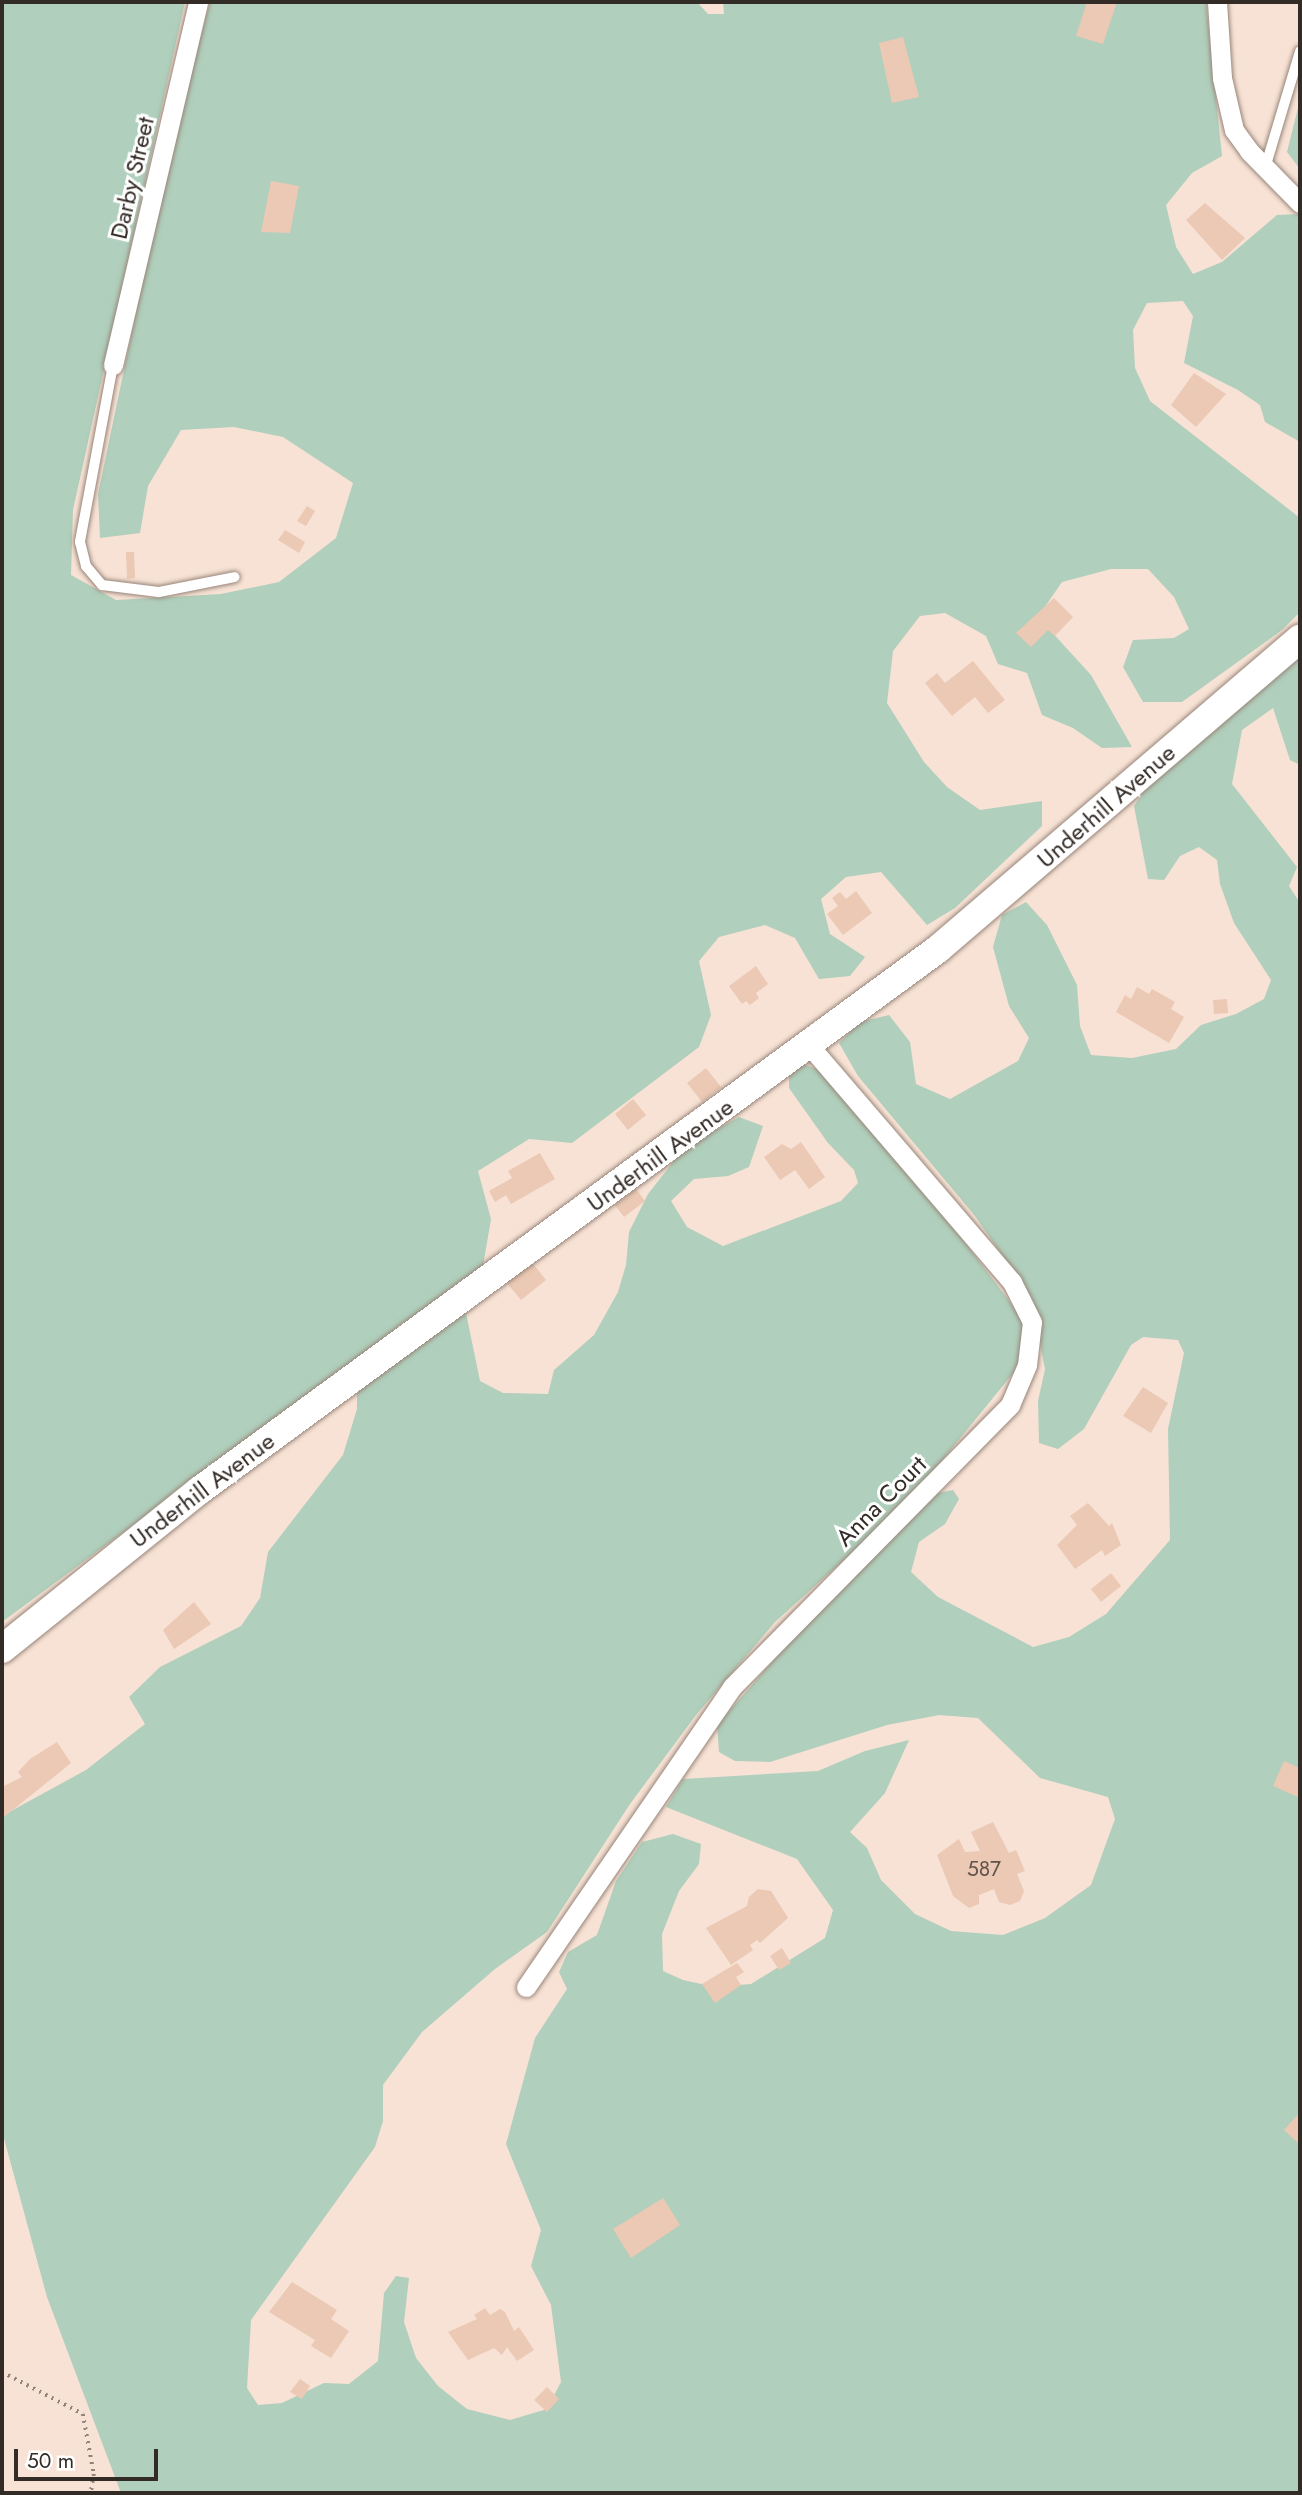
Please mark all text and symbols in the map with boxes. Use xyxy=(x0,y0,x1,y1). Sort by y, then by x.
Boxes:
street label: Darby Street xyxy=(104,114,160,242)
street label: Underhill Avenue xyxy=(1031,738,1181,874)
street label: Underhill Avenue xyxy=(581,1092,739,1218)
street label: Underhill Avenue xyxy=(124,1426,280,1554)
street label: Anna Court xyxy=(830,1450,932,1552)
house number: 587 xyxy=(967,1856,1001,1882)
scale bar xyxy=(18,2436,161,2480)
text: 50 m xyxy=(27,2446,74,2476)

